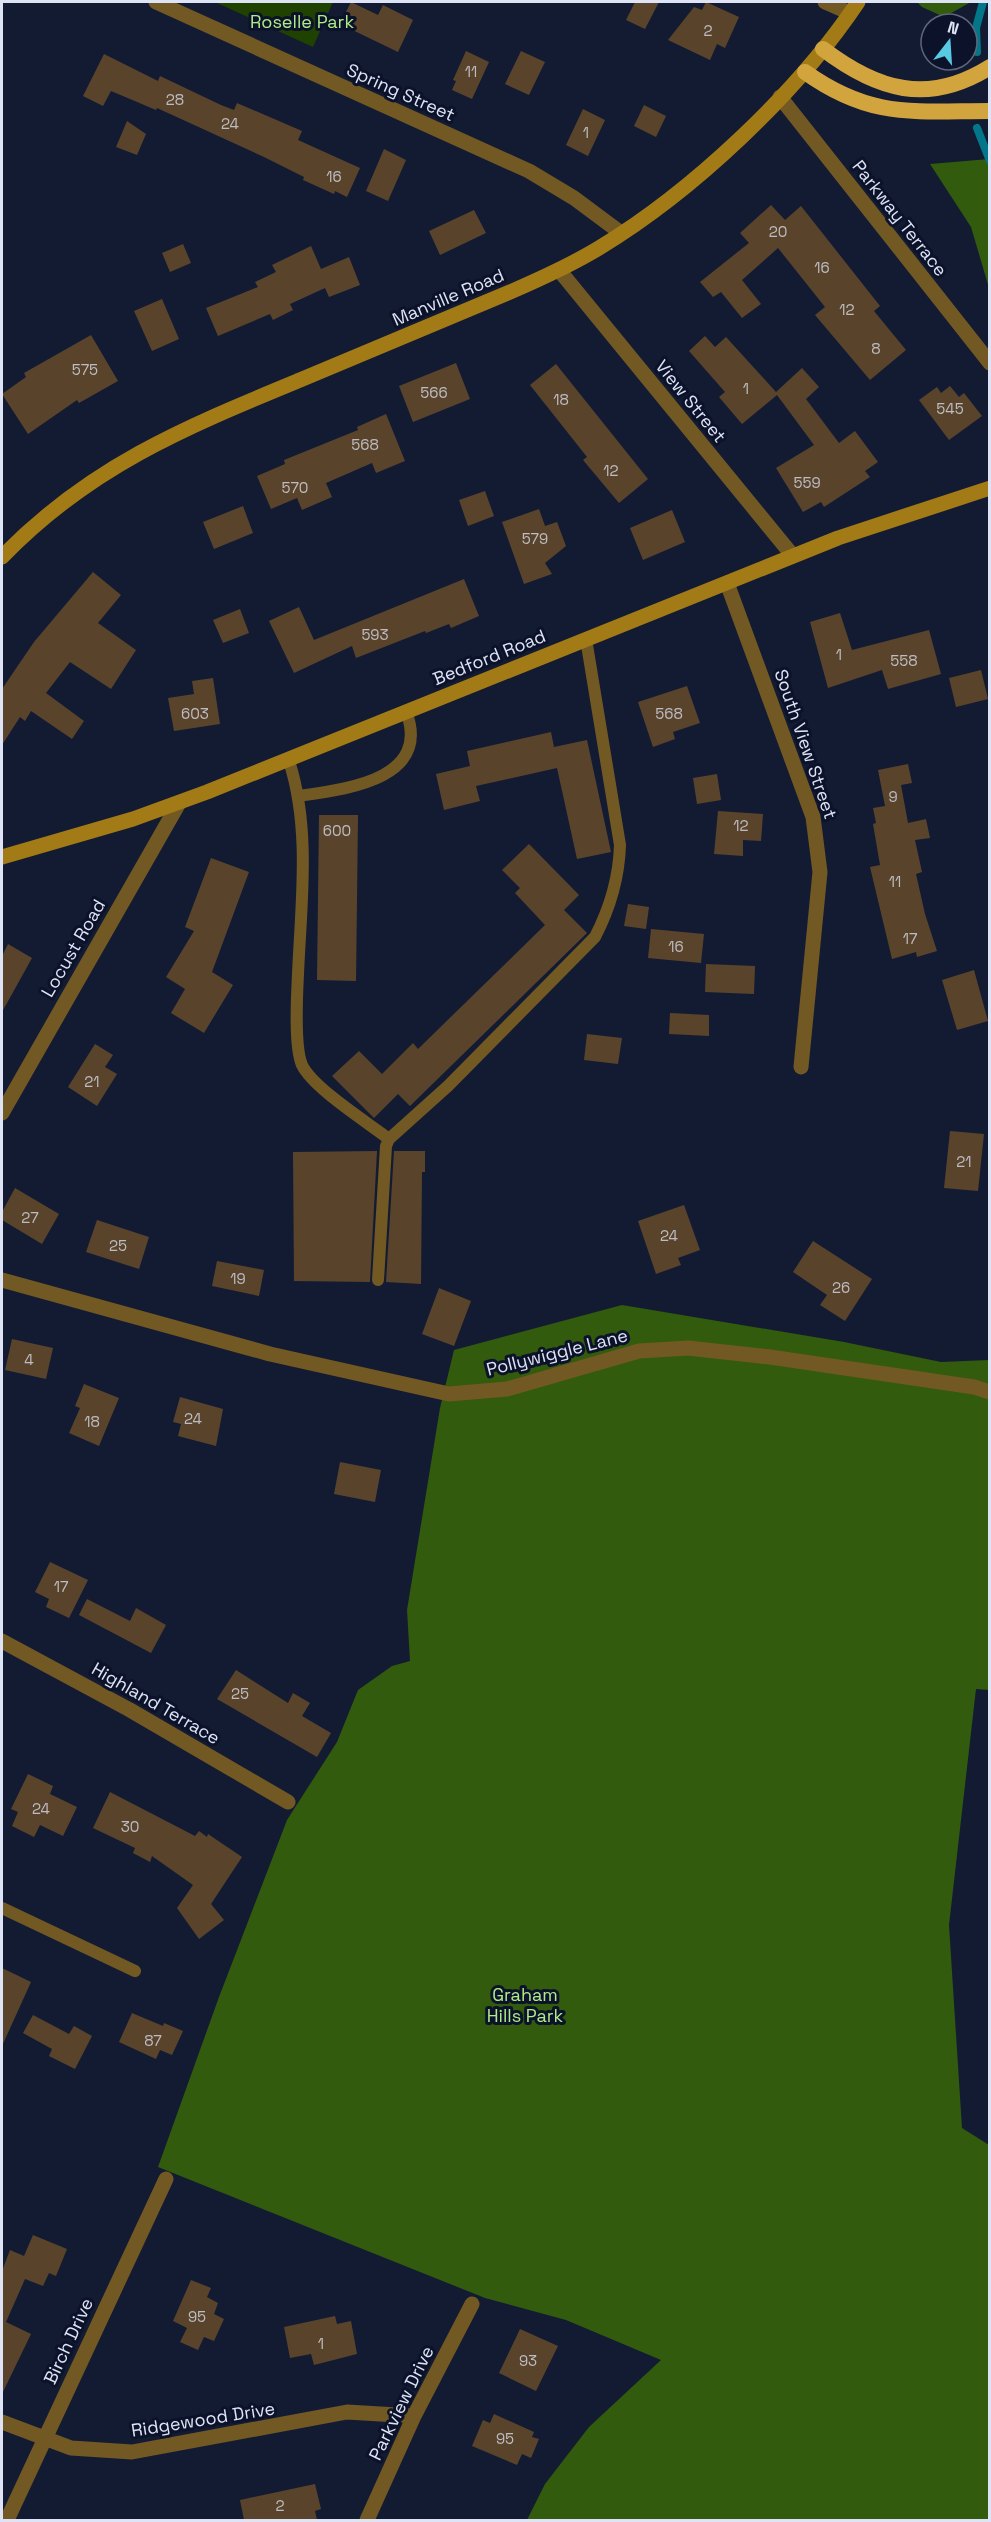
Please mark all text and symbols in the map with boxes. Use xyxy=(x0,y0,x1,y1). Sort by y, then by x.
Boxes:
park label: Roselle Park xyxy=(250,10,354,33)
north arrow xyxy=(919,12,979,72)
text: N xyxy=(945,17,961,40)
house number: 2 xyxy=(703,21,713,40)
street label: Spring Street xyxy=(343,58,459,126)
house number: 11 xyxy=(465,62,477,81)
house number: 28 xyxy=(166,90,184,109)
house number: 24 xyxy=(221,114,239,133)
house number: 1 xyxy=(583,123,589,142)
street label: Parkway Terrace xyxy=(847,155,953,281)
house number: 16 xyxy=(326,167,342,186)
house number: 20 xyxy=(769,222,787,241)
house number: 16 xyxy=(814,258,830,277)
street label: Manville Road xyxy=(389,263,507,331)
house number: 12 xyxy=(839,300,855,319)
house number: 8 xyxy=(871,339,881,358)
street label: View Street xyxy=(651,355,731,447)
house number: 575 xyxy=(72,360,98,379)
house number: 1 xyxy=(743,379,749,398)
house number: 566 xyxy=(420,383,448,402)
house number: 18 xyxy=(553,390,569,409)
house number: 545 xyxy=(936,399,964,418)
house number: 568 xyxy=(351,435,379,454)
house number: 12 xyxy=(603,461,619,480)
house number: 559 xyxy=(793,473,821,492)
house number: 570 xyxy=(282,478,308,497)
house number: 579 xyxy=(522,529,548,548)
street label: Bedford Road xyxy=(429,624,549,690)
house number: 593 xyxy=(361,625,389,644)
house number: 1 xyxy=(836,645,842,664)
house number: 558 xyxy=(890,651,918,670)
street label: South View Street xyxy=(770,666,842,822)
house number: 603 xyxy=(181,704,209,723)
house number: 568 xyxy=(655,704,683,723)
house number: 9 xyxy=(888,787,898,806)
house number: 12 xyxy=(733,816,749,835)
house number: 600 xyxy=(323,821,351,840)
house number: 11 xyxy=(889,872,901,891)
street label: Locust Road xyxy=(36,895,110,1001)
house number: 17 xyxy=(903,929,917,948)
house number: 16 xyxy=(668,937,684,956)
house number: 21 xyxy=(84,1072,100,1091)
house number: 21 xyxy=(956,1152,972,1171)
house number: 27 xyxy=(21,1208,39,1227)
house number: 24 xyxy=(660,1226,678,1245)
house number: 25 xyxy=(109,1236,127,1255)
house number: 19 xyxy=(230,1269,246,1288)
house number: 26 xyxy=(832,1278,850,1297)
street label: Pollywiggle Lane xyxy=(484,1323,630,1381)
house number: 4 xyxy=(24,1350,34,1369)
house number: 24 xyxy=(184,1409,202,1428)
house number: 18 xyxy=(84,1412,100,1431)
house number: 17 xyxy=(54,1577,68,1596)
street label: Highland Terrace xyxy=(88,1657,224,1749)
house number: 25 xyxy=(231,1684,249,1703)
house number: 24 xyxy=(32,1799,50,1818)
house number: 30 xyxy=(121,1817,139,1836)
park label: Graham Hills Park xyxy=(487,1983,564,2027)
house number: 87 xyxy=(144,2031,162,2050)
street label: Birch Drive xyxy=(38,2294,98,2388)
house number: 95 xyxy=(188,2307,206,2326)
house number: 1 xyxy=(318,2334,324,2353)
street label: Parkview Drive xyxy=(363,2342,439,2464)
house number: 93 xyxy=(519,2351,537,2370)
street label: Ridgewood Drive xyxy=(129,2396,277,2442)
house number: 95 xyxy=(496,2429,514,2448)
house number: 2 xyxy=(275,2496,285,2515)

